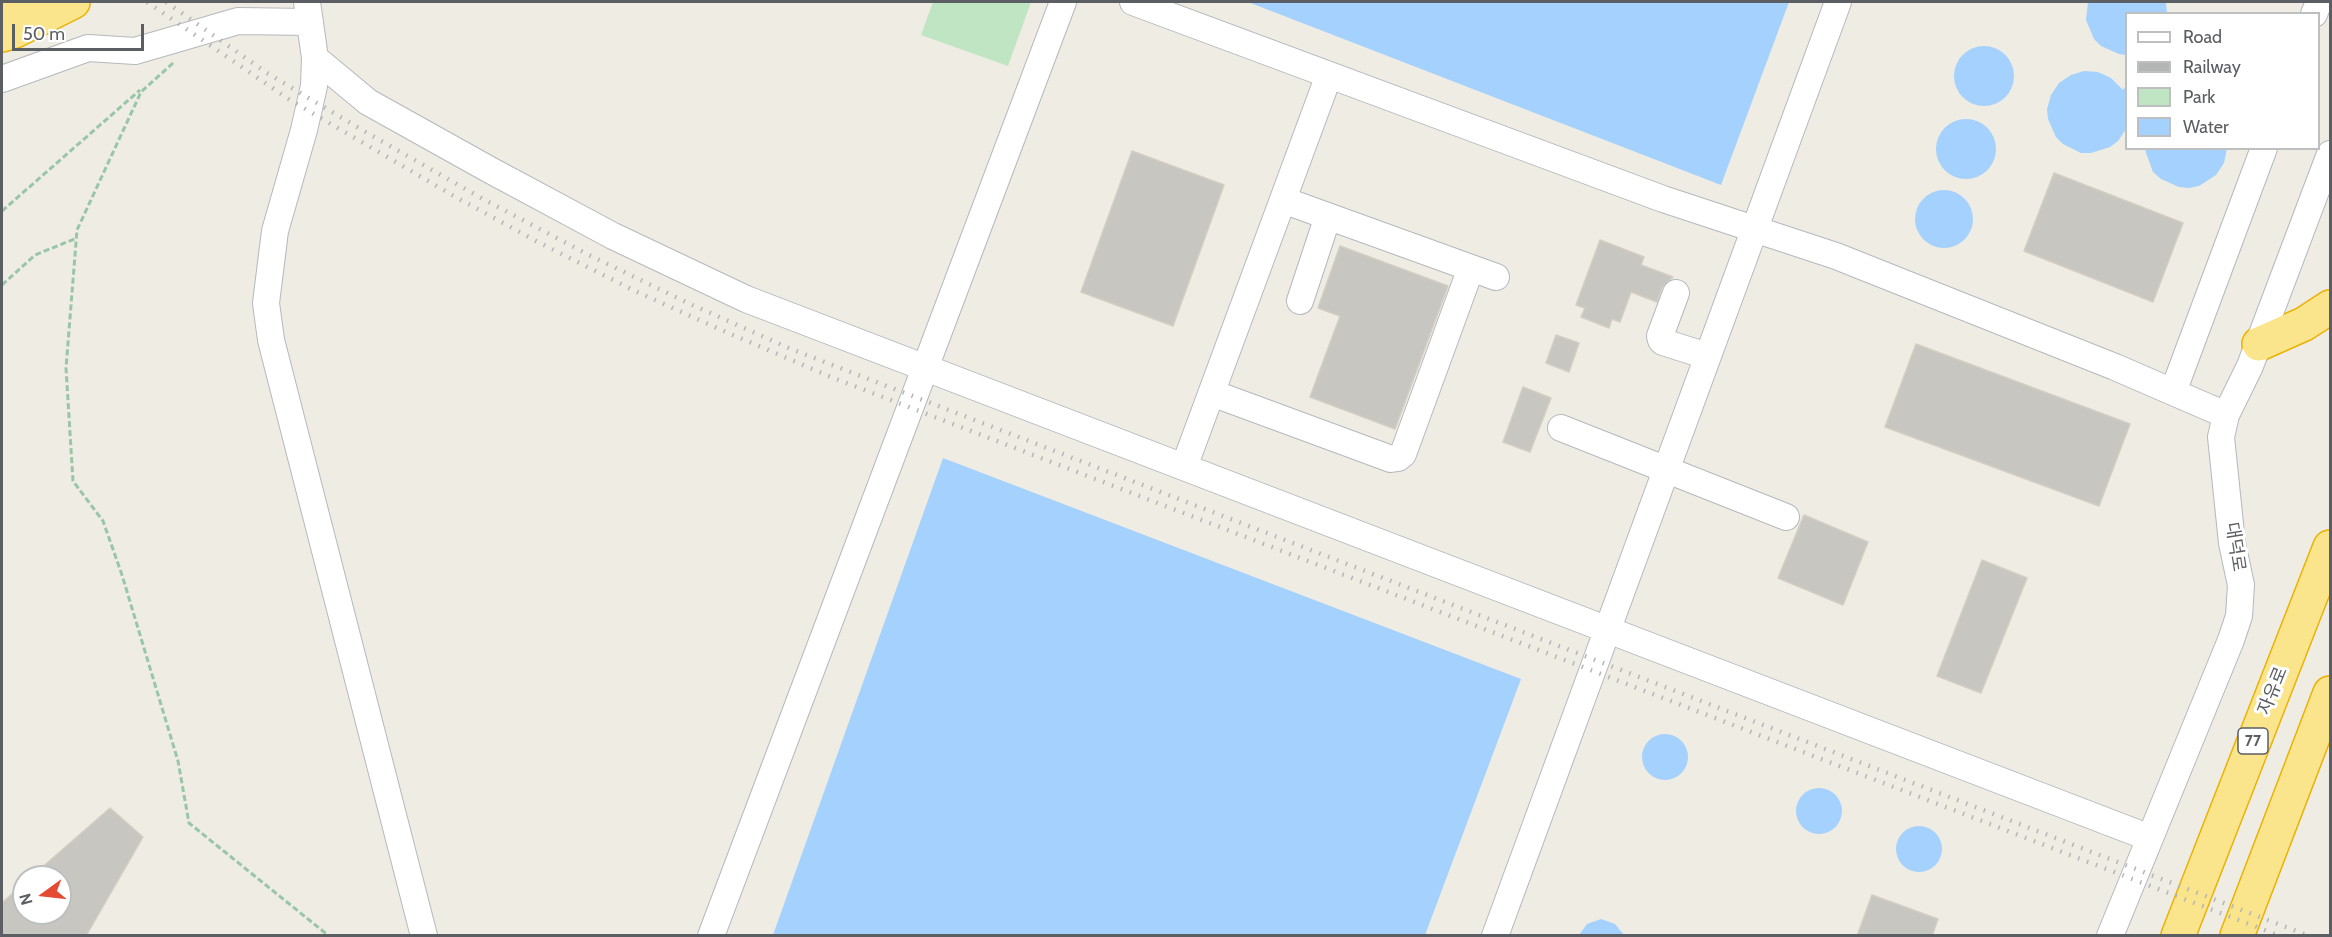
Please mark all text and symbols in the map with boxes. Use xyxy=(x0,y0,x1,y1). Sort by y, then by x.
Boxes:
scale bar xyxy=(15,12,147,50)
legend xyxy=(2125,12,2320,150)
text: 50 m xyxy=(23,23,65,45)
text: Road xyxy=(2183,26,2222,48)
text: Railway xyxy=(2183,56,2241,78)
text: Park xyxy=(2183,86,2215,108)
text: Water xyxy=(2183,116,2229,138)
street label: 대덕로 xyxy=(2220,521,2250,573)
street label: 자유로 xyxy=(2254,664,2292,718)
road number: 77 xyxy=(2238,728,2268,754)
north arrow xyxy=(12,865,72,925)
text: N xyxy=(15,891,37,907)

